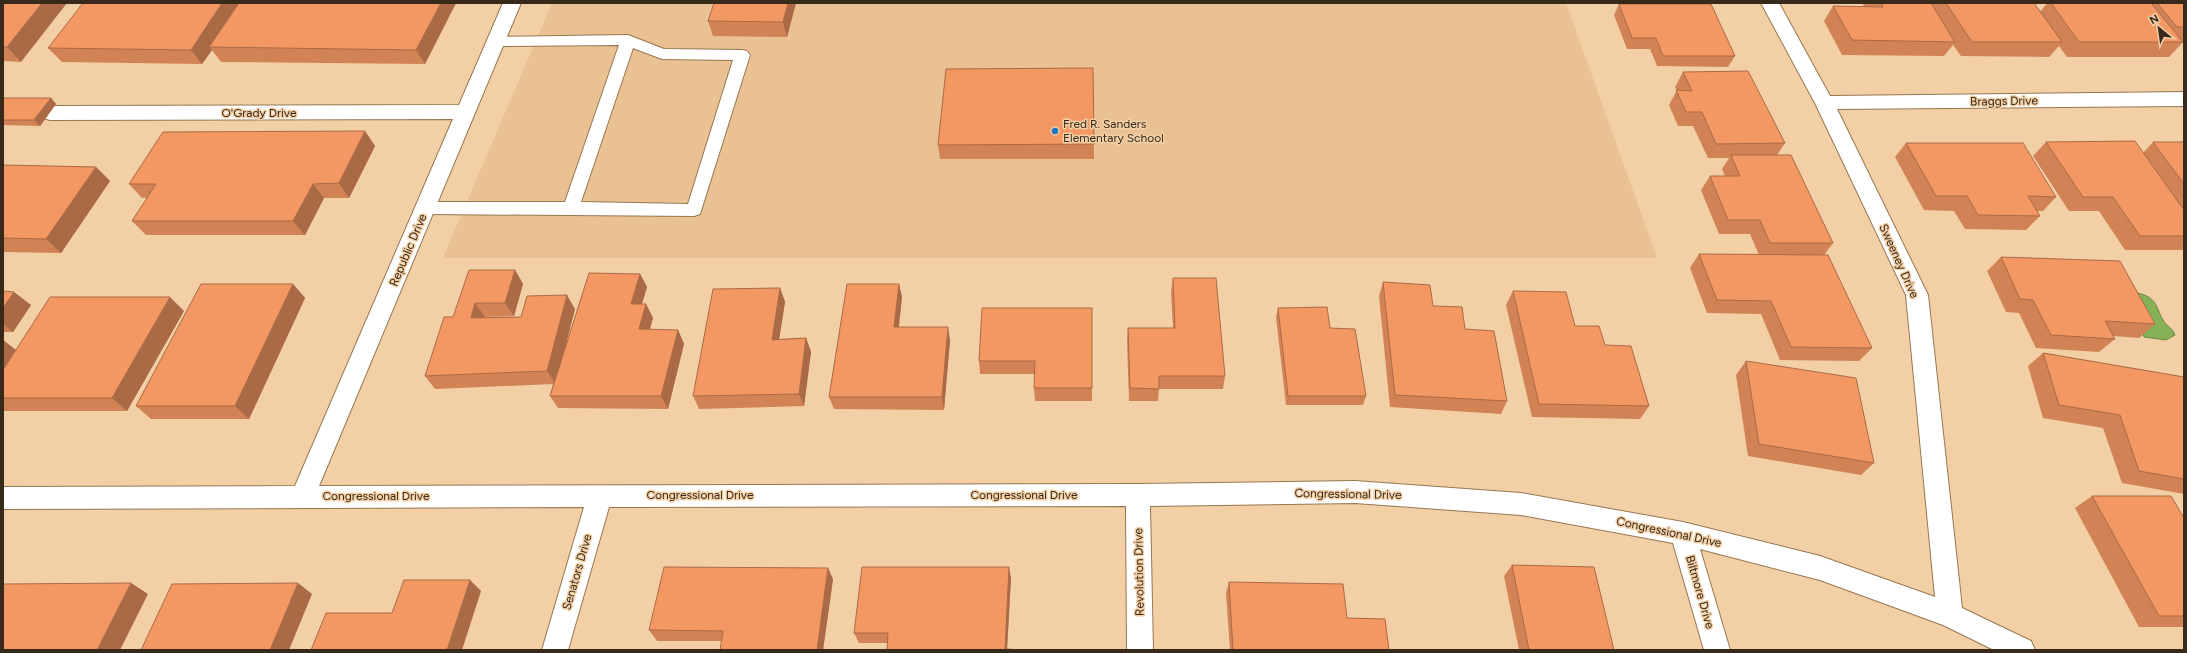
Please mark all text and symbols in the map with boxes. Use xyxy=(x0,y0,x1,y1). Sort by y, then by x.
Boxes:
north arrow xyxy=(2139,8,2179,48)
text: N xyxy=(2148,12,2161,27)
street label: Braggs Drive xyxy=(1970,93,2039,109)
street label: O'Grady Drive xyxy=(221,106,297,120)
place label: Fred R. Sanders Elementary School xyxy=(1063,117,1164,145)
marker: Fred R. Sanders Elementary School xyxy=(1050,126,1060,136)
street label: Republic Drive xyxy=(386,211,430,288)
street label: Sweeney Drive xyxy=(1876,222,1922,301)
street label: Congressional Drive xyxy=(1294,486,1402,502)
street label: Congressional Drive xyxy=(646,488,754,502)
street label: Congressional Drive xyxy=(970,488,1078,502)
street label: Congressional Drive xyxy=(322,489,430,503)
street label: Congressional Drive xyxy=(1615,514,1723,550)
street label: Revolution Drive xyxy=(1131,527,1147,616)
street label: Senators Drive xyxy=(559,532,595,612)
street label: Biltmore Drive xyxy=(1683,554,1717,631)

